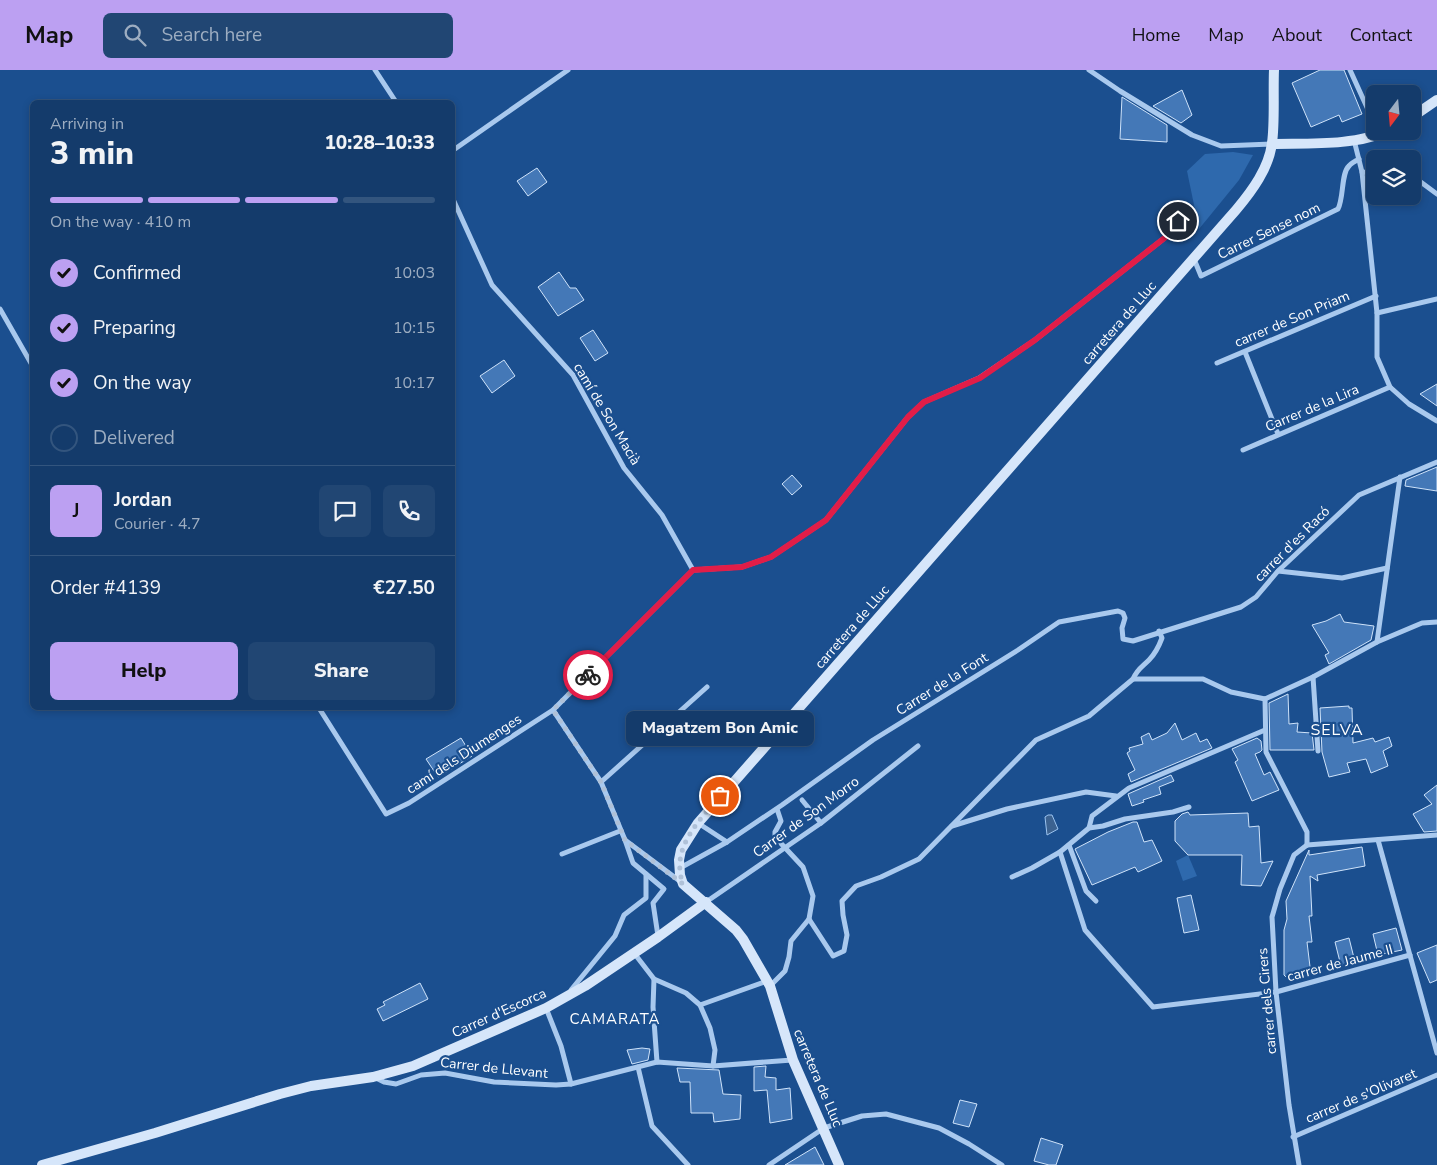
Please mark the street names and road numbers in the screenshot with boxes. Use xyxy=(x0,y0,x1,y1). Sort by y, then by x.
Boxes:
street label: Carrer Sense nom xyxy=(1214,198,1324,264)
street label: carretera de Lluc xyxy=(1077,277,1161,369)
street label: carrer de Son Priam xyxy=(1232,286,1352,352)
street label: camí de Son Macià xyxy=(569,359,645,469)
street label: Carrer de la Lira xyxy=(1262,380,1362,436)
street label: carrer d'es Racó xyxy=(1250,502,1334,586)
street label: carretera de Lluc xyxy=(810,581,894,673)
street label: Carrer de la Font xyxy=(892,648,992,720)
street label: camí dels Diumenges xyxy=(403,709,526,798)
street label: Carrer de Son Morro xyxy=(749,772,863,862)
street label: carrer de Jaume II xyxy=(1285,940,1395,986)
street label: carrer dels Cirers xyxy=(1253,947,1281,1055)
street label: Carrer d'Escorca xyxy=(449,984,549,1042)
street label: carretera de Lluc xyxy=(789,1026,847,1130)
street label: Carrer de Llevant xyxy=(439,1053,549,1083)
street label: carrer de s'Olivaret xyxy=(1303,1064,1419,1128)

